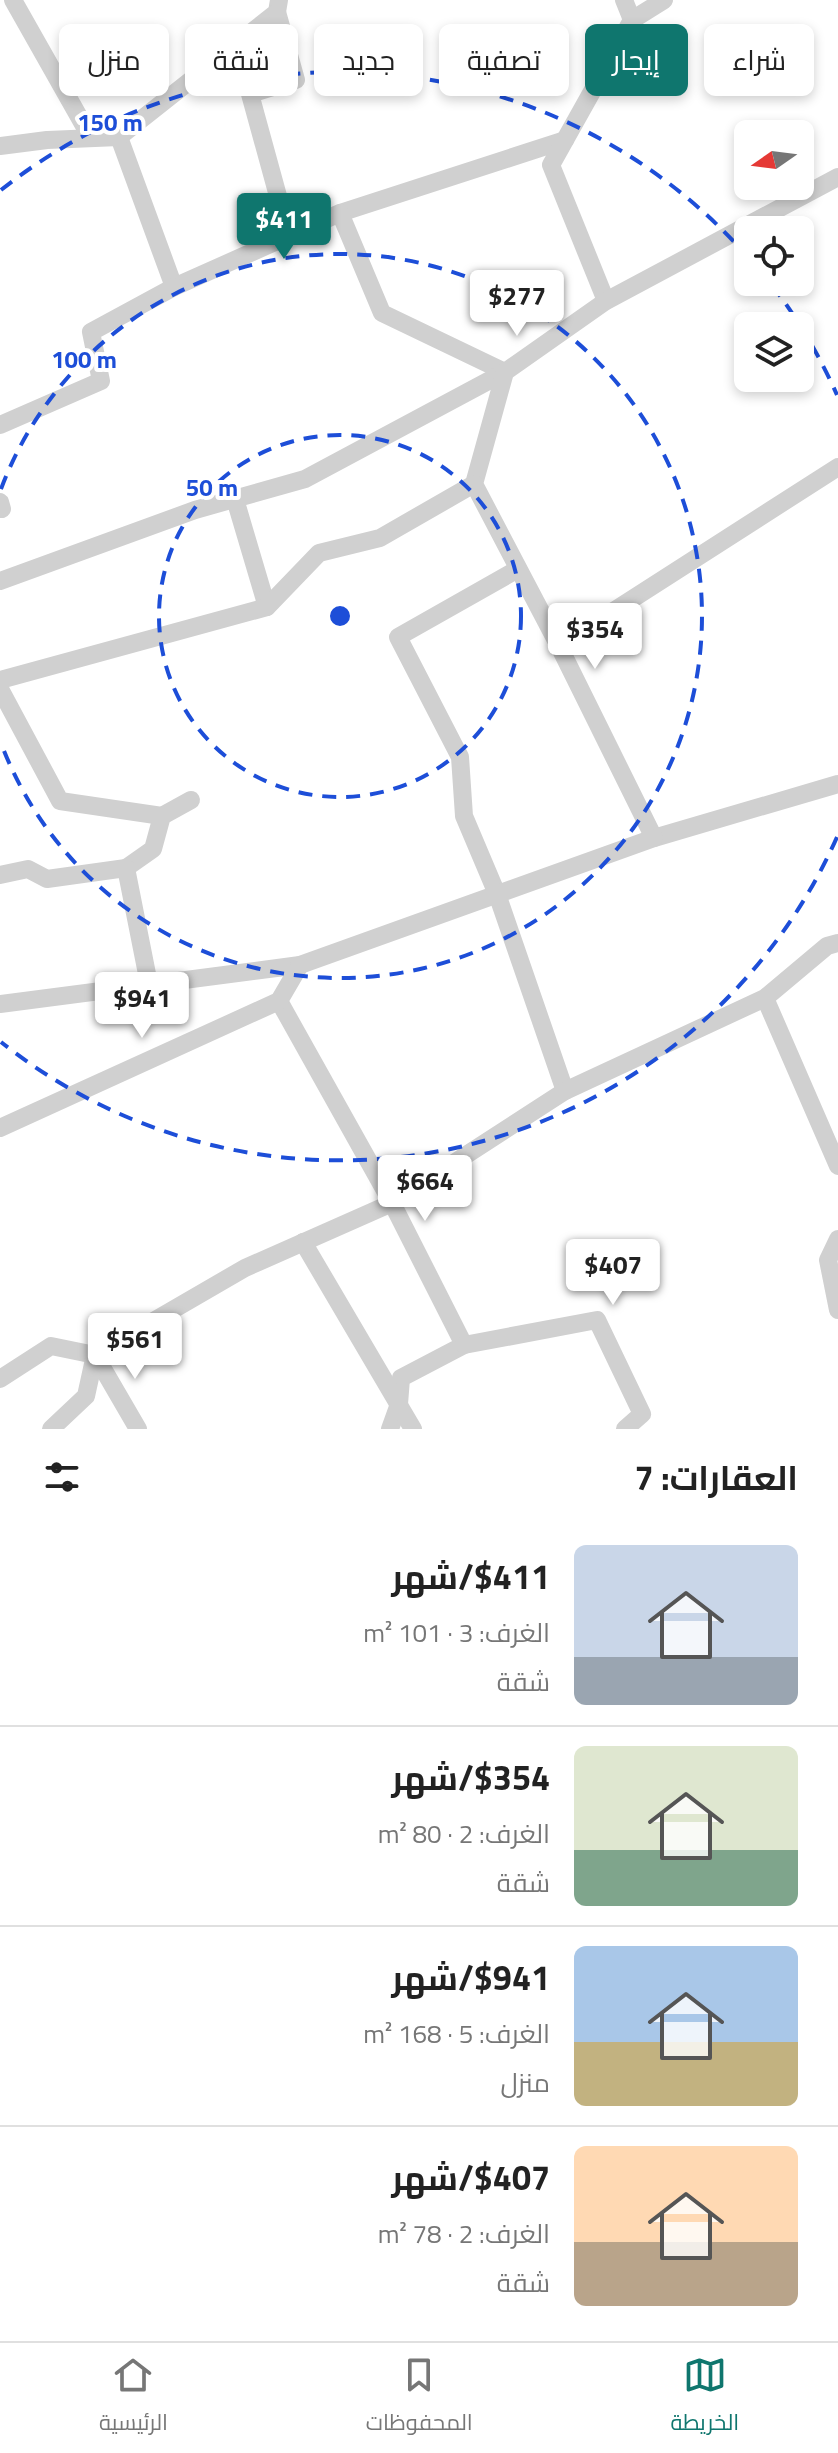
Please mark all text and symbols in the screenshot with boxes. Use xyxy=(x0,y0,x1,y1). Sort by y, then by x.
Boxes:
chip: منزل xyxy=(59,24,169,96)
chip: شقة xyxy=(185,24,298,96)
chip: جديد xyxy=(314,24,423,96)
chip: تصفية xyxy=(439,24,569,96)
chip: إيجار xyxy=(585,24,688,96)
chip: شراء xyxy=(704,24,814,96)
text: 150 m xyxy=(77,104,143,140)
north arrow xyxy=(734,120,814,200)
map controls xyxy=(734,120,814,392)
pin: $411 xyxy=(237,193,331,261)
text: $411 xyxy=(255,199,313,238)
button: locate xyxy=(734,216,814,296)
pin: $277 xyxy=(470,270,564,338)
text: $277 xyxy=(488,276,546,315)
button: layers xyxy=(734,312,814,392)
text: 100 m xyxy=(51,341,117,377)
text: 50 m xyxy=(186,469,238,505)
centre of rings xyxy=(326,602,354,630)
pin: $354 xyxy=(548,603,642,671)
text: $354 xyxy=(566,609,624,648)
pin: $941 xyxy=(95,972,189,1040)
text: $941 xyxy=(113,978,171,1017)
pin: $664 xyxy=(378,1155,472,1223)
text: $664 xyxy=(396,1161,454,1200)
pin: $407 xyxy=(566,1239,660,1307)
text: $407 xyxy=(584,1245,642,1284)
pin: $561 xyxy=(88,1313,182,1381)
text: $561 xyxy=(106,1319,164,1358)
text: العقارات: 7 xyxy=(634,1451,798,1503)
icon: filters xyxy=(40,1455,84,1499)
text: $411/شهر xyxy=(391,1550,550,1602)
icon: home xyxy=(638,1577,734,1673)
text: الغرف: 3 · 101 m² xyxy=(363,1613,550,1652)
text: شقة xyxy=(497,1662,550,1701)
text: $354/شهر xyxy=(391,1751,550,1803)
icon: home xyxy=(638,1778,734,1874)
text: الغرف: 2 · 80 m² xyxy=(378,1814,550,1853)
text: شقة xyxy=(497,1863,550,1902)
text: $941/شهر xyxy=(391,1951,550,2003)
icon: home xyxy=(638,1978,734,2074)
text: الغرف: 5 · 168 m² xyxy=(363,2014,550,2053)
text: منزل xyxy=(501,2063,550,2102)
text: $407/شهر xyxy=(391,2151,550,2203)
icon: home xyxy=(638,2178,734,2274)
text: الغرف: 2 · 78 m² xyxy=(378,2214,550,2253)
text: شقة xyxy=(497,2263,550,2302)
tab: الرئيسية xyxy=(99,2353,168,2443)
tab: المحفوظات xyxy=(366,2353,473,2443)
tab: الخريطة xyxy=(670,2353,739,2443)

